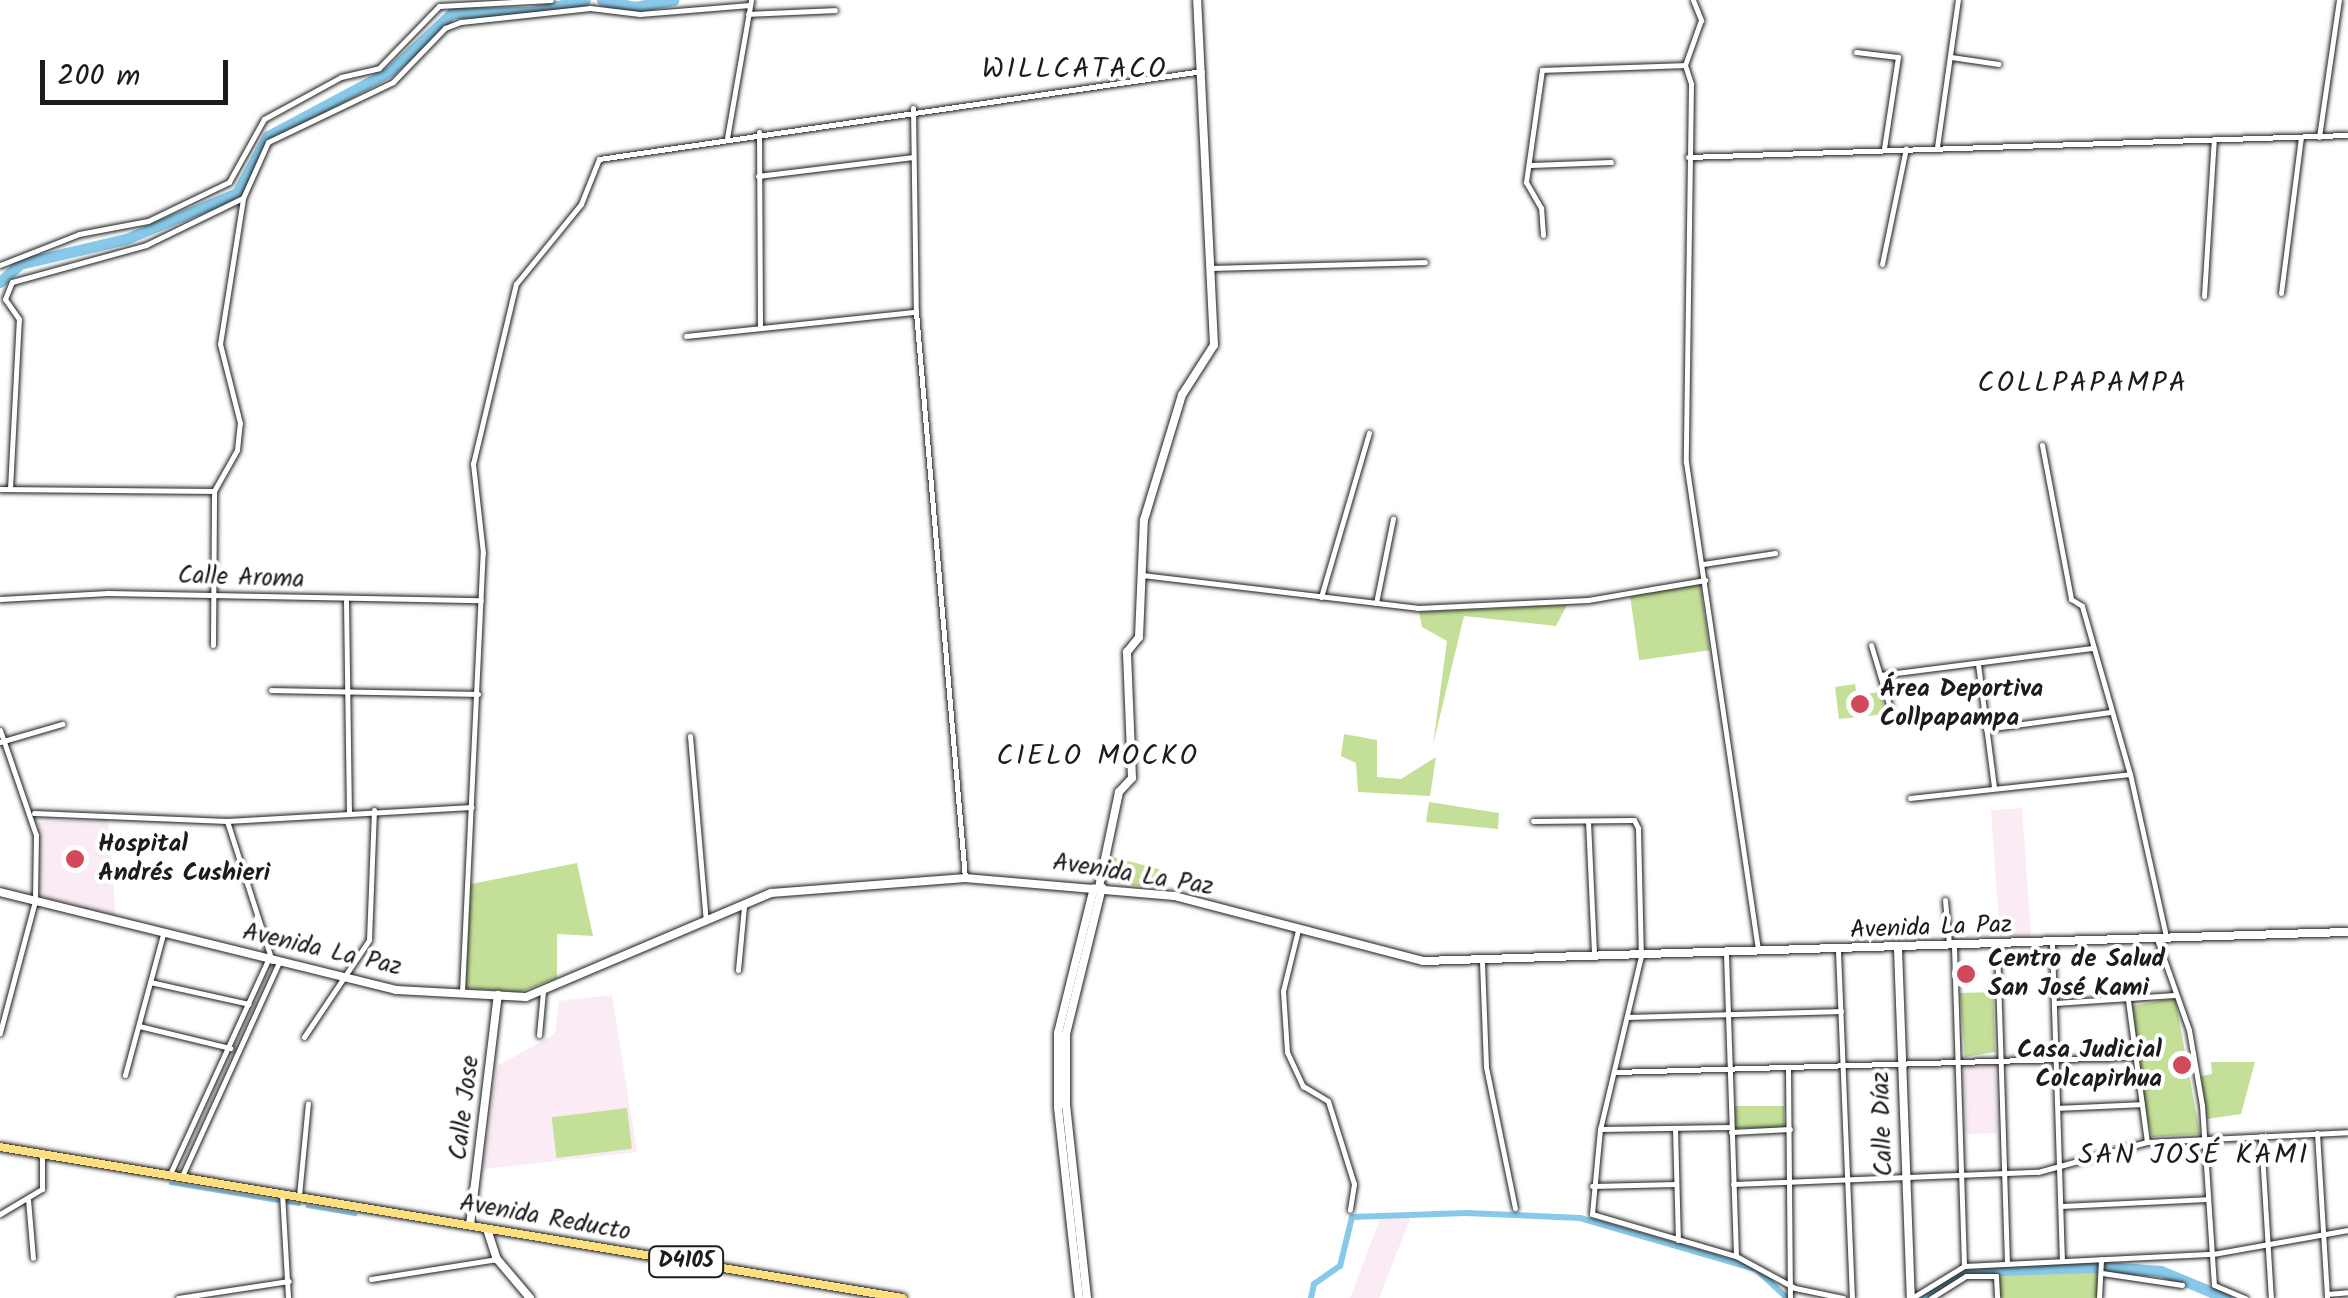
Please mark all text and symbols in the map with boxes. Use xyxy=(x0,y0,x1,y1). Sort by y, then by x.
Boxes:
scale bar xyxy=(45,40,232,102)
text: 200 m xyxy=(57,53,140,101)
district label: WILLCATACO xyxy=(982,53,1168,87)
district label: COLLPAPAMPA xyxy=(1978,367,2188,401)
street label: Calle Aroma xyxy=(177,561,305,595)
place label: Área Deportiva Collpapampa xyxy=(1880,675,2043,734)
marker: Área Deportiva Collpapampa xyxy=(1849,693,1871,715)
district label: CIELO MOCKO xyxy=(997,740,1199,774)
place label: Hospital Andrés Cushieri xyxy=(98,830,270,889)
marker: Hospital Andrés Cushieri xyxy=(62,846,88,872)
street label: Avenida La Paz xyxy=(1051,847,1215,903)
street label: Avenida La Paz xyxy=(1849,910,2013,946)
street label: Avenida La Paz xyxy=(240,917,404,983)
place label: Centro de Salud San José Kami xyxy=(1988,945,2165,1004)
marker: Centro de Salud San José Kami xyxy=(1953,961,1979,987)
place label: Casa Judicial Colcapirhua xyxy=(2017,1036,2162,1095)
street label: Calle Jose xyxy=(444,1054,486,1162)
marker: Casa Judicial Colcapirhua xyxy=(2171,1054,2193,1076)
street label: Calle Díaz xyxy=(1866,1071,1900,1177)
district label: SAN JOSÉ KAMI xyxy=(2078,1139,2310,1173)
street label: Avenida Reducto xyxy=(457,1188,633,1248)
road number: D4105 xyxy=(646,1245,726,1279)

